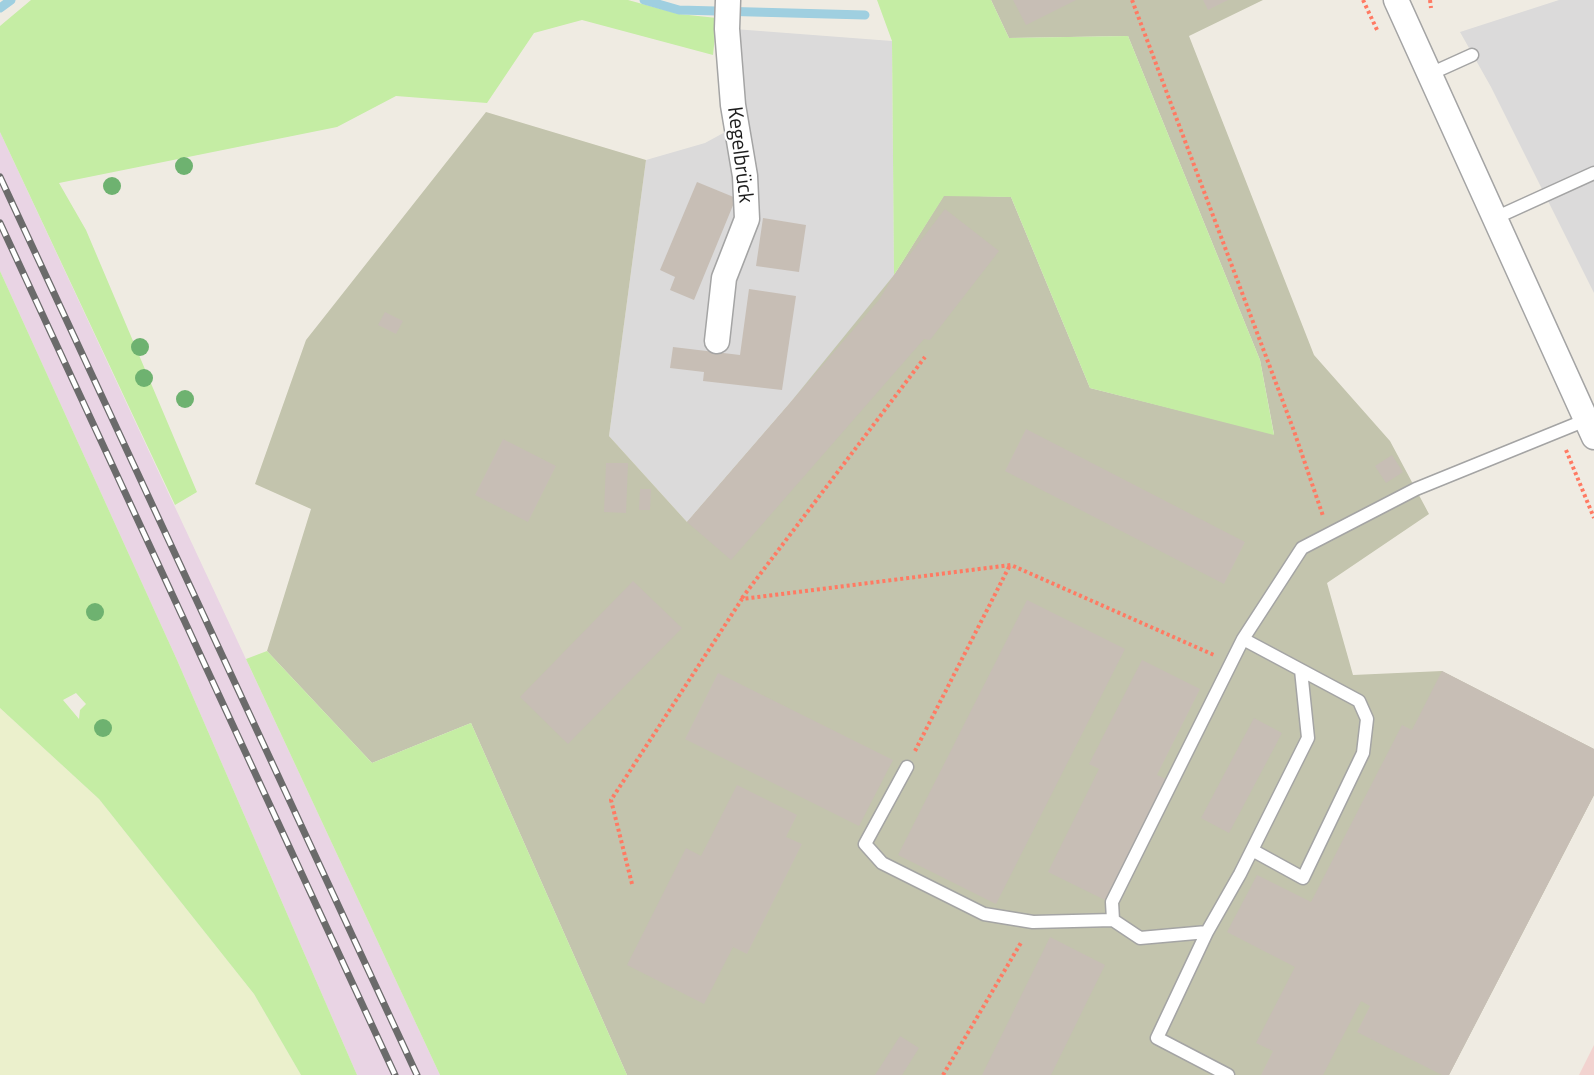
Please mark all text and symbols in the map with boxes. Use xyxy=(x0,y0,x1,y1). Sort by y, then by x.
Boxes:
street label: Kegelbrück xyxy=(721,105,757,205)

